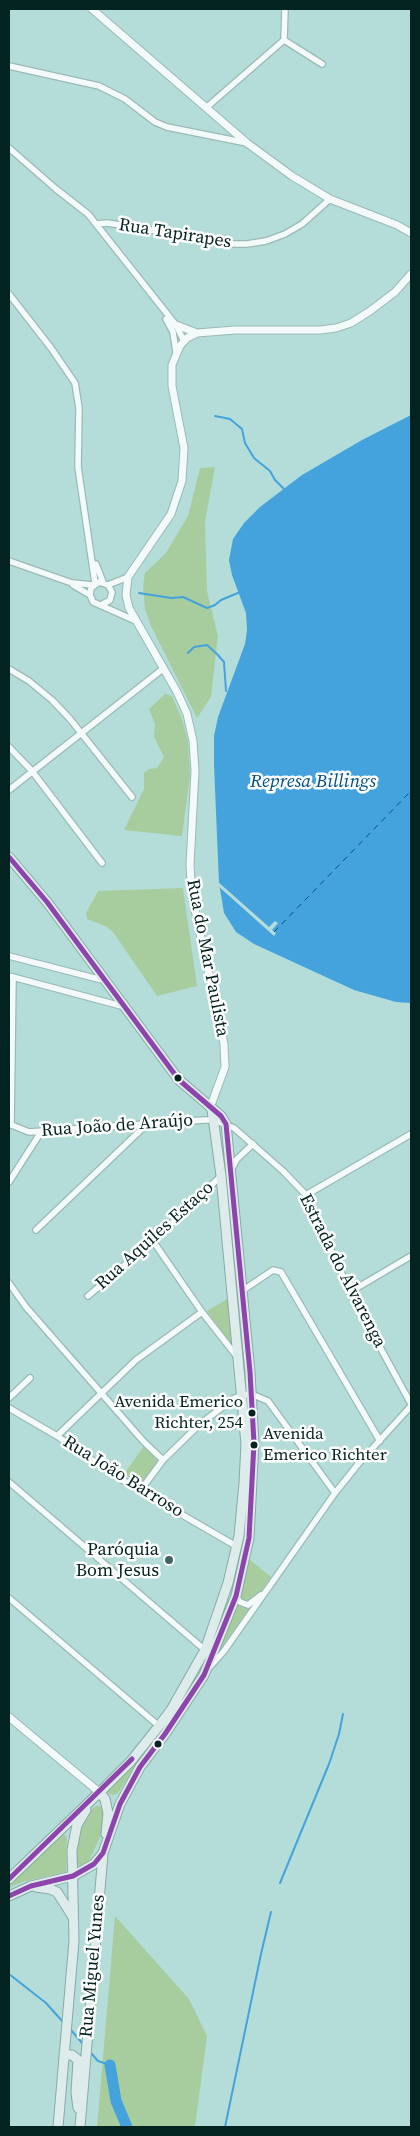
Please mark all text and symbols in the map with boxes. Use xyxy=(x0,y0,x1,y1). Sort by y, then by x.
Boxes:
street label: Rua Tapirapes xyxy=(117,214,233,254)
water label: Represa Billings xyxy=(250,771,376,793)
street label: Rua do Mar Paulista xyxy=(181,877,233,1039)
unlabelled marker xyxy=(173,1073,183,1083)
street label: Rua João de Araújo xyxy=(40,1110,194,1142)
street label: Rua Aquiles Estaço xyxy=(91,1177,219,1295)
street label: Estrada do Alvarenga xyxy=(294,1191,390,1351)
place label: Avenida Emerico Richter, 254 xyxy=(114,1393,243,1433)
marker: Avenida Emerico Richter, 254 xyxy=(247,1408,257,1418)
place label: Avenida Emerico Richter xyxy=(263,1425,387,1465)
street label: Rua João Barroso xyxy=(59,1431,187,1523)
marker: Avenida Emerico Richter xyxy=(249,1440,259,1450)
place label: Paróquia Bom Jesus xyxy=(76,1539,159,1582)
marker: Paróquia Bom Jesus xyxy=(163,1554,175,1566)
unlabelled marker xyxy=(153,1739,163,1749)
street label: Rua Miguel Yunes xyxy=(76,1894,110,2038)

